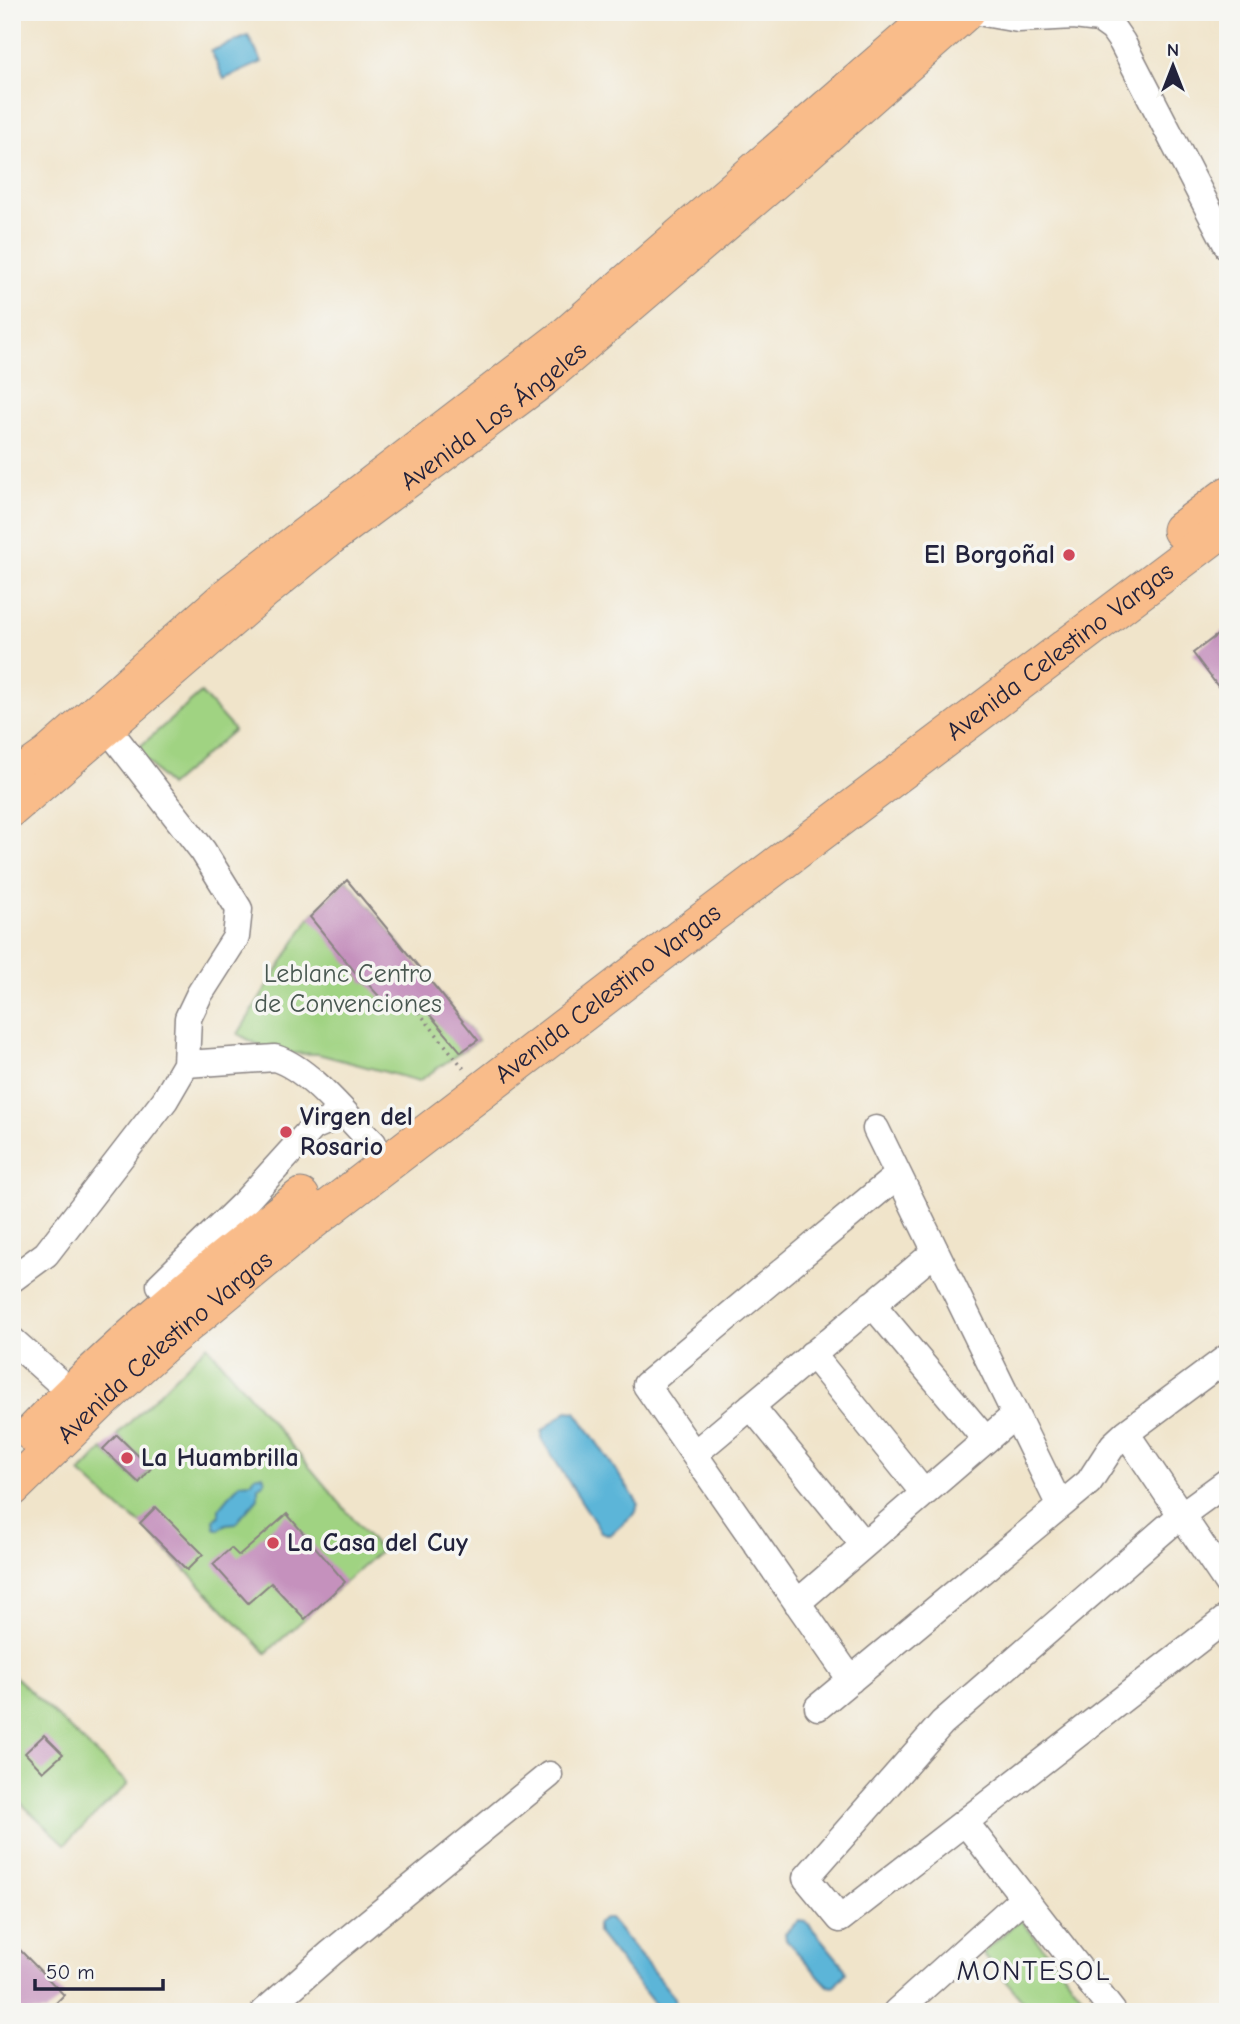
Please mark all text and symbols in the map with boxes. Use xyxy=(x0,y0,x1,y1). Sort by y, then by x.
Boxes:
north arrow xyxy=(1138,32,1208,102)
text: N xyxy=(1167,39,1179,61)
street label: Avenida Los Ángeles xyxy=(395,336,593,497)
place label: El Borgoñal xyxy=(924,540,1055,570)
marker: El Borgoñal xyxy=(1061,547,1077,563)
street label: Avenida Celestino Vargas xyxy=(941,556,1180,747)
street label: Avenida Celestino Vargas xyxy=(489,898,727,1090)
park label: Leblanc Centro de Convenciones xyxy=(254,959,442,1019)
place label: Virgen del Rosario xyxy=(300,1102,413,1162)
marker: Virgen del Rosario xyxy=(278,1124,294,1140)
street label: Avenida Celestino Vargas xyxy=(51,1245,279,1450)
place label: La Huambrilla xyxy=(141,1443,299,1473)
marker: La Huambrilla xyxy=(119,1450,135,1466)
place label: La Casa del Cuy xyxy=(287,1528,468,1558)
marker: La Casa del Cuy xyxy=(265,1535,281,1551)
scale bar xyxy=(35,1947,163,1991)
district label: MONTESOL xyxy=(957,1955,1111,1987)
text: 50 m xyxy=(46,1960,95,1984)

